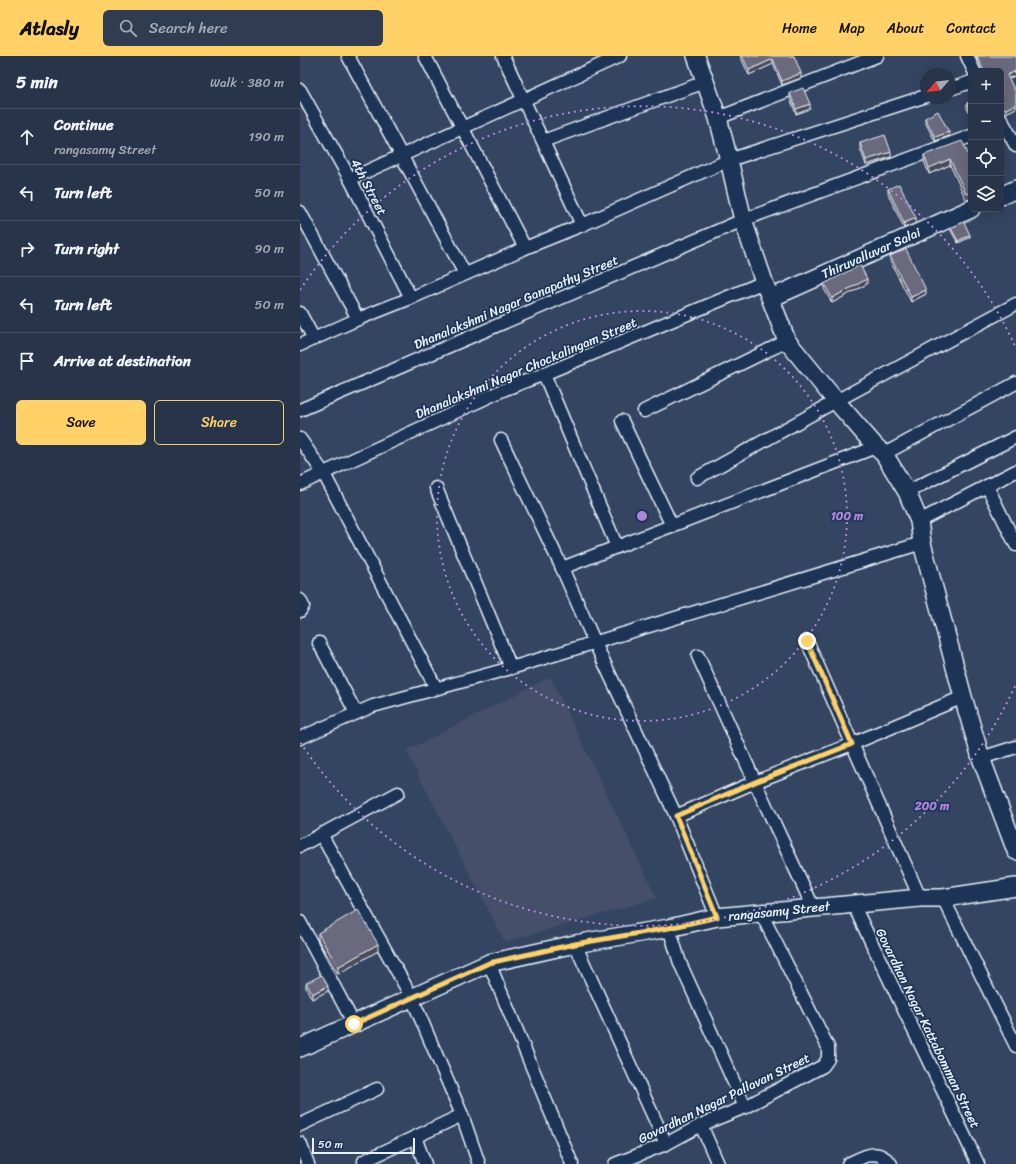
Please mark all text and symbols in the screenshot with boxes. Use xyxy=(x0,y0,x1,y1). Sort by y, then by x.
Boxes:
search box xyxy=(103,10,383,46)
text: Atlasly xyxy=(20,12,79,45)
text: Search here xyxy=(149,15,228,41)
text: Home xyxy=(782,16,817,41)
text: Map xyxy=(839,16,865,41)
text: About xyxy=(887,16,924,41)
text: Contact xyxy=(946,16,996,41)
icon: search xyxy=(117,17,139,39)
text: 5 min xyxy=(16,67,58,97)
north arrow xyxy=(920,68,956,104)
map controls xyxy=(968,68,1004,212)
button: + xyxy=(968,68,1004,104)
text: Walk · 380 m xyxy=(210,71,284,94)
button: − xyxy=(968,104,1004,140)
text: Continue xyxy=(54,112,114,138)
text: 190 m xyxy=(249,125,284,148)
icon: ahead xyxy=(16,126,38,148)
text: rangasamy Street xyxy=(54,138,156,161)
button: locate xyxy=(968,140,1004,176)
street label: 4th Street xyxy=(344,154,394,220)
button: layers xyxy=(968,176,1004,212)
text: Turn left xyxy=(54,180,112,206)
text: 50 m xyxy=(254,181,284,204)
icon: left xyxy=(16,182,38,204)
street label: Thiruvalluvar Salai xyxy=(818,221,925,285)
text: Turn right xyxy=(54,236,119,262)
text: 90 m xyxy=(254,237,284,260)
icon: right xyxy=(16,238,38,260)
street label: Dhanalakshmi Nagar Ganapathy Street xyxy=(410,248,622,356)
text: Turn left xyxy=(54,292,112,318)
text: 50 m xyxy=(254,293,284,316)
icon: left xyxy=(16,294,38,316)
street label: Dhanalakshmi Nagar Chockalingam Street xyxy=(412,311,641,425)
text: Arrive at destination xyxy=(54,348,191,374)
icon: arrive xyxy=(16,350,38,372)
button: Save xyxy=(16,400,146,445)
button: Share xyxy=(154,400,284,445)
text: 100 m xyxy=(831,505,864,527)
centre of rings xyxy=(635,509,649,523)
route end xyxy=(798,632,816,650)
text: 200 m xyxy=(914,795,950,817)
street label: rangasamy Street xyxy=(727,894,832,928)
street label: Govardhan Nagar Kattabomman Street xyxy=(869,924,987,1132)
route start xyxy=(345,1015,363,1033)
street label: Govardhan Nagar Pallavan Street xyxy=(634,1046,814,1150)
text: 50 m xyxy=(318,1135,343,1154)
scale bar xyxy=(312,1136,415,1155)

